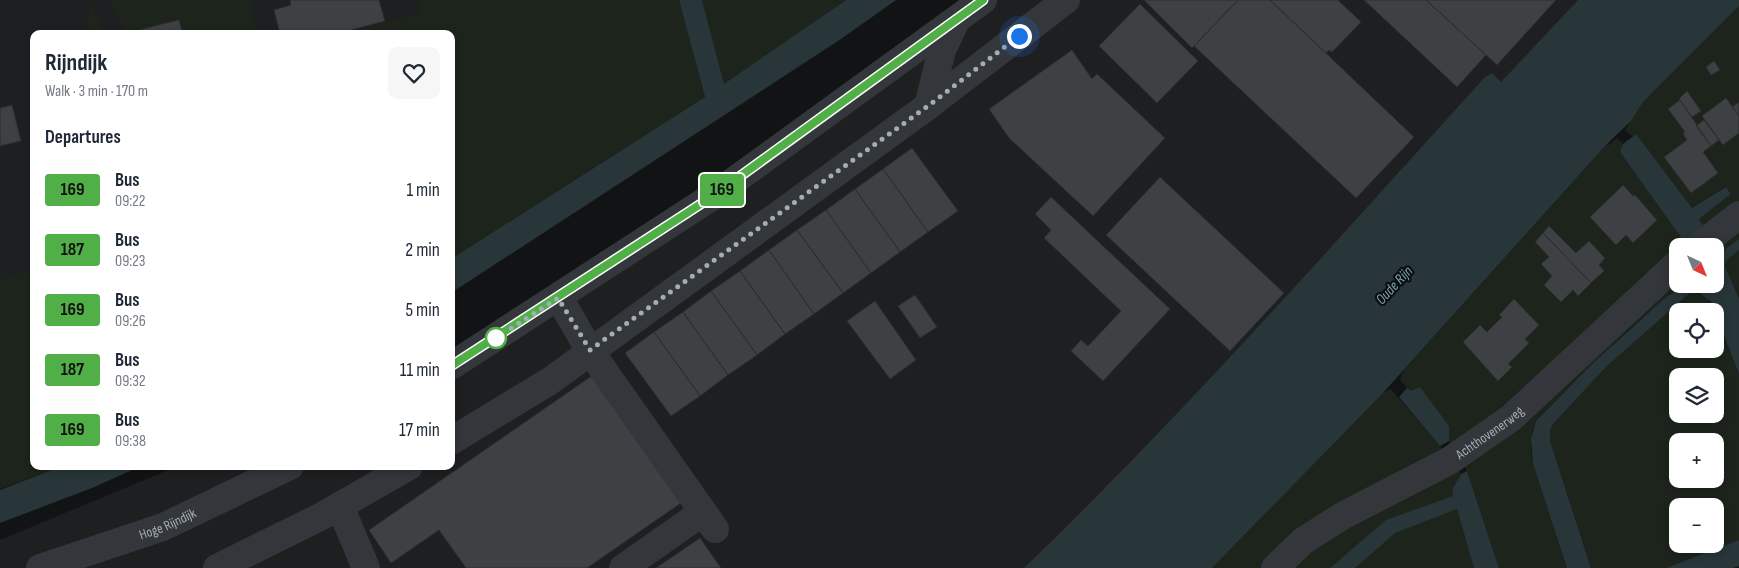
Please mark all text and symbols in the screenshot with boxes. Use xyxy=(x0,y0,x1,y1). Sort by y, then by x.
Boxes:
your location xyxy=(1007,24,1032,49)
button: heart xyxy=(388,47,440,99)
text: Rijndijk xyxy=(45,48,107,77)
text: Walk · 3 min · 170 m xyxy=(45,82,148,101)
text: Departures xyxy=(45,126,121,149)
text: Bus xyxy=(115,169,140,192)
line badge: 169 xyxy=(693,174,751,206)
text: 169 xyxy=(60,179,85,200)
text: 1 min xyxy=(406,179,440,202)
text: 169 xyxy=(710,179,734,200)
text: 09:22 xyxy=(115,192,145,211)
text: Bus xyxy=(115,229,140,252)
north arrow xyxy=(1669,238,1724,292)
map controls xyxy=(1669,238,1724,553)
text: 187 xyxy=(61,239,84,260)
text: 2 min xyxy=(405,239,440,262)
text: 09:23 xyxy=(115,252,146,271)
water label: Oude Rijn xyxy=(1372,262,1417,309)
text: Bus xyxy=(115,289,140,312)
text: 169 xyxy=(60,299,85,320)
text: 5 min xyxy=(405,299,440,322)
button: locate xyxy=(1669,303,1724,358)
text: 09:26 xyxy=(115,312,146,331)
unlabelled marker xyxy=(485,327,507,349)
text: Bus xyxy=(115,349,140,372)
text: 187 xyxy=(61,359,84,380)
text: 11 min xyxy=(400,359,440,382)
button: layers xyxy=(1669,368,1724,423)
text: 09:32 xyxy=(115,372,146,391)
street label: Achthovenerweg xyxy=(1452,402,1528,463)
text: Bus xyxy=(115,409,140,432)
text: 169 xyxy=(60,419,85,440)
text: 17 min xyxy=(399,419,440,442)
text: 09:38 xyxy=(115,432,146,451)
button: + xyxy=(1669,433,1724,488)
button: − xyxy=(1669,498,1724,553)
street label: Hoge Rijndijk xyxy=(137,504,199,543)

